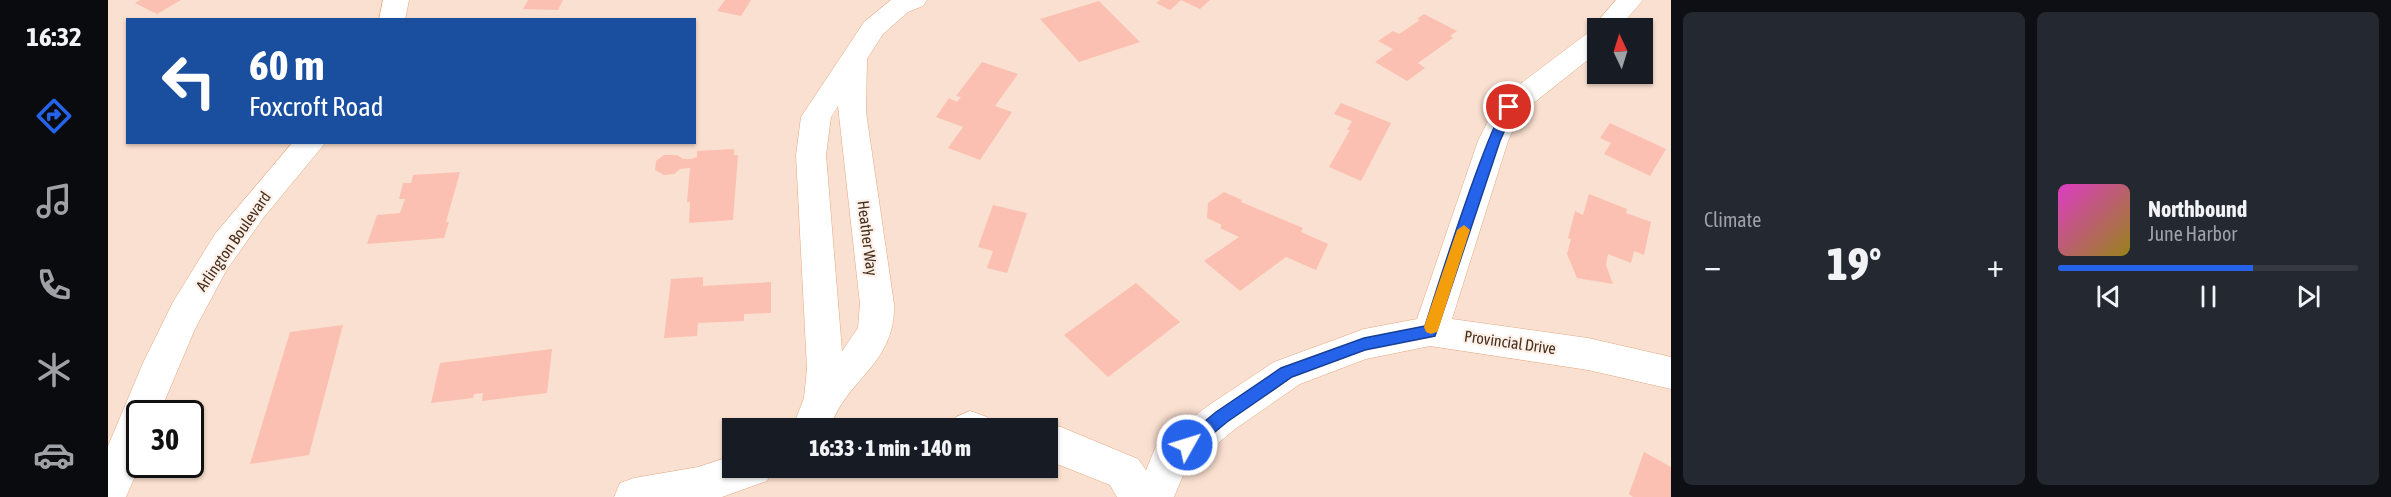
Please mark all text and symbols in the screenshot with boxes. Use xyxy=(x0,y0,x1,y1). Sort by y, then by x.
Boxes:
north arrow xyxy=(1587,18,1653,84)
map controls xyxy=(1587,18,1653,84)
text: 16:32 xyxy=(26,21,82,52)
text: 60 m xyxy=(249,41,324,89)
icon: left xyxy=(150,42,228,120)
pin xyxy=(1483,81,1534,132)
icon: arrive xyxy=(1492,90,1525,123)
text: Foxcroft Road xyxy=(249,91,384,122)
icon: directions xyxy=(33,95,75,137)
icon: music xyxy=(33,180,75,222)
street label: Arlington Boulevard xyxy=(192,188,275,295)
text: Northbound xyxy=(2148,196,2247,222)
street label: Heather Way xyxy=(853,199,882,277)
text: Climate xyxy=(1704,208,1761,231)
text: June Harbor xyxy=(2148,222,2237,245)
text: 19° xyxy=(1827,238,1881,290)
text: − xyxy=(1704,246,1721,284)
text: + xyxy=(1987,246,2004,284)
icon: phone xyxy=(33,264,75,306)
icon: previous xyxy=(2092,280,2125,313)
icon: pause xyxy=(2192,280,2225,313)
icon: next xyxy=(2292,280,2325,313)
street label: Provincial Drive xyxy=(1463,327,1557,357)
icon: climate xyxy=(33,349,75,391)
speed limit sign: 30 xyxy=(126,400,204,478)
position arrow xyxy=(1155,413,1219,477)
icon: car xyxy=(33,434,75,476)
text: 16:33 · 1 min · 140 m xyxy=(809,435,971,461)

